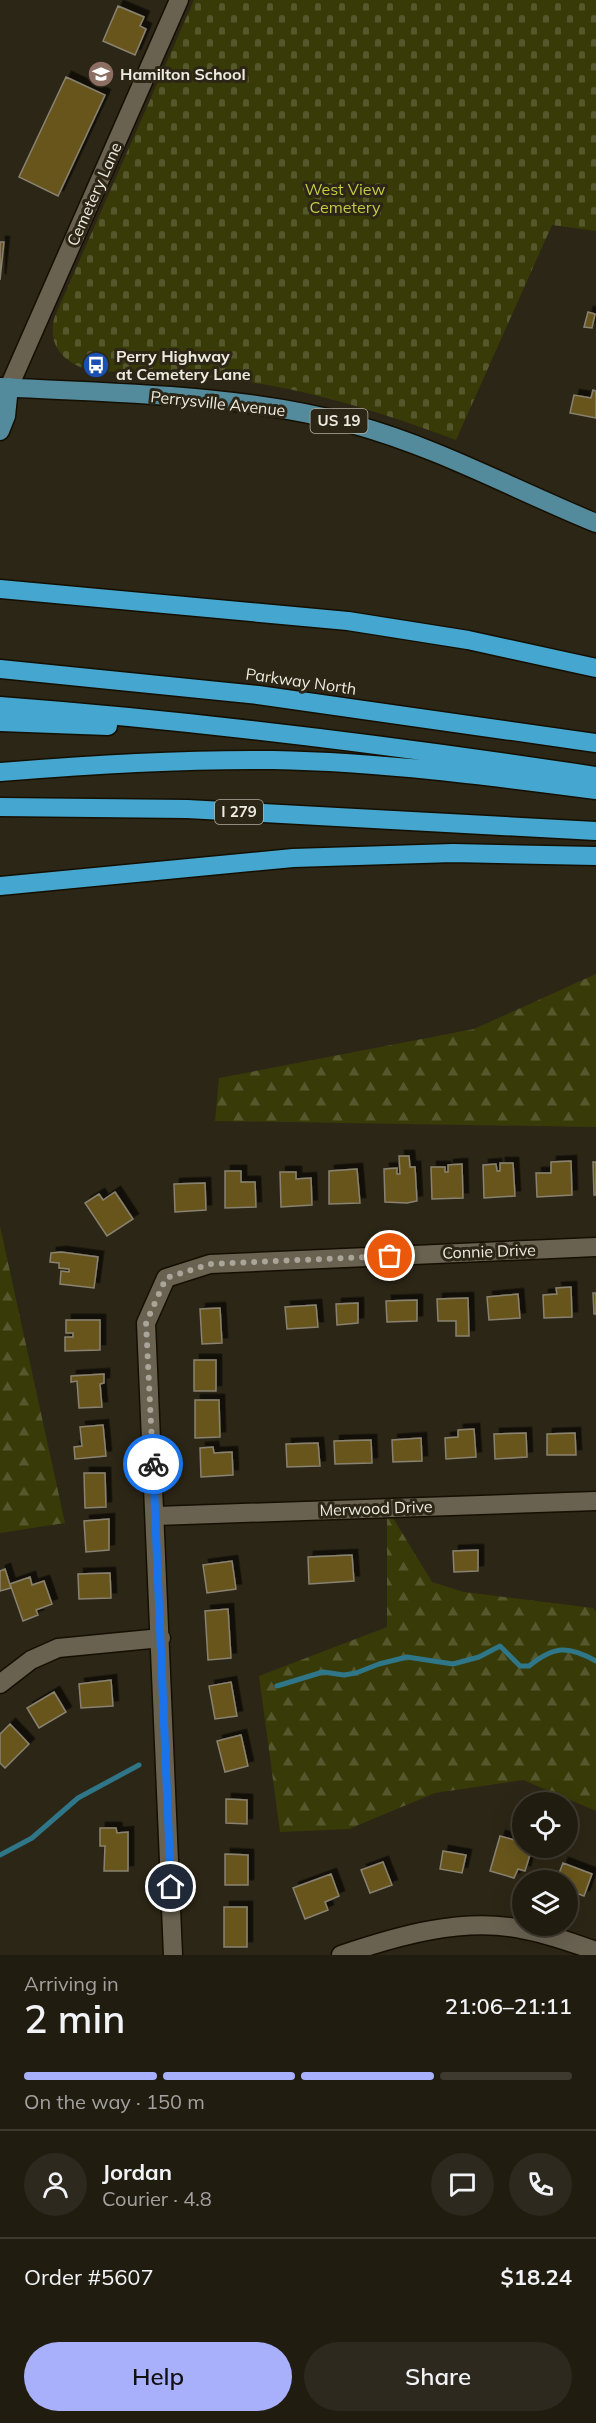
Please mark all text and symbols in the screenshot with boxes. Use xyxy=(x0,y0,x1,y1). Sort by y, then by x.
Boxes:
school or university icon: Hamilton School xyxy=(86,59,116,89)
place label: Hamilton School xyxy=(120,64,246,84)
street label: Cemetery Lane xyxy=(62,139,126,249)
park label: West View Cemetery xyxy=(305,179,385,217)
place label: Perry Highway at Cemetery Lane xyxy=(116,346,251,384)
bus stop icon: Perry Highway at Cemetery Lane xyxy=(81,350,111,380)
street label: Perrysville Avenue xyxy=(150,386,286,420)
road number: US 19 xyxy=(310,409,368,433)
street label: Parkway North xyxy=(244,663,358,699)
road number: I 279 xyxy=(215,800,263,824)
pin xyxy=(364,1230,415,1281)
icon: bag xyxy=(373,1239,406,1272)
street label: Connie Drive xyxy=(442,1239,536,1263)
courier xyxy=(123,1434,183,1494)
icon: bike xyxy=(137,1448,170,1481)
street label: Merwood Drive xyxy=(319,1496,433,1520)
map controls xyxy=(512,1792,578,1936)
button: locate xyxy=(512,1792,578,1858)
pin xyxy=(145,1861,196,1912)
icon: home xyxy=(154,1870,187,1903)
button: layers xyxy=(512,1870,578,1936)
text: Arriving in xyxy=(24,1971,119,1996)
text: 21:06–21:11 xyxy=(445,1992,572,2020)
text: 2 min xyxy=(24,1994,125,2043)
text: On the way · 150 m xyxy=(24,2089,205,2114)
button: person xyxy=(24,2153,87,2216)
button: chat xyxy=(431,2153,494,2216)
button: phone xyxy=(509,2153,572,2216)
text: Jordan xyxy=(102,2158,172,2186)
text: Courier · 4.8 xyxy=(102,2186,212,2211)
text: Order #5607 xyxy=(24,2263,154,2291)
text: $18.24 xyxy=(501,2263,572,2291)
button: Help xyxy=(24,2342,292,2411)
button: Share xyxy=(304,2342,572,2411)

